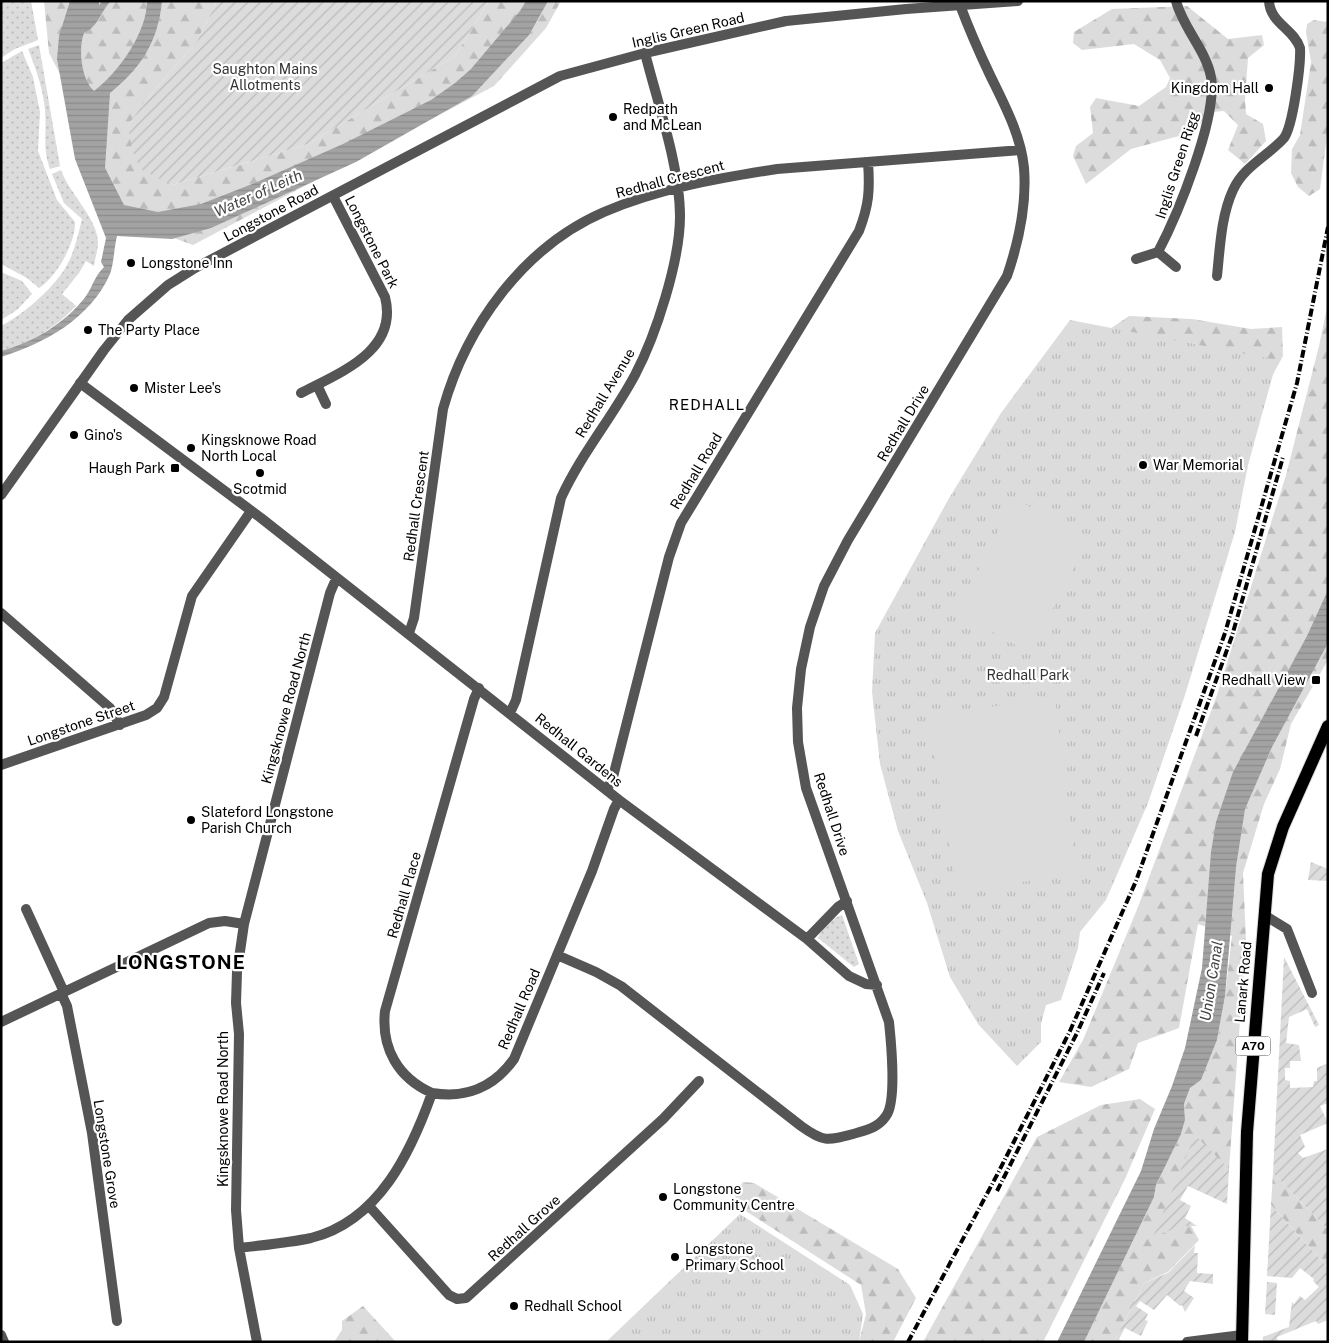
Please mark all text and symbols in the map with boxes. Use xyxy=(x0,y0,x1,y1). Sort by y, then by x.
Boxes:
street label: Inglis Green Road xyxy=(630,9,746,51)
park label: Saughton Mains Allotments xyxy=(212,61,318,93)
place label: Kingdom Hall xyxy=(1171,80,1259,96)
marker: Kingdom Hall xyxy=(1263,82,1275,94)
place label: Redpath and McLean xyxy=(623,101,702,133)
street label: Inglis Green Rigg xyxy=(1152,109,1202,221)
marker: Redpath and McLean xyxy=(607,111,619,123)
street label: Redhall Crescent xyxy=(614,157,726,201)
water label: Water of Leith xyxy=(211,166,305,220)
street label: Longstone Road xyxy=(221,181,321,245)
street label: Longstone Park xyxy=(342,193,402,291)
place label: Longstone Inn xyxy=(141,255,233,271)
marker: Longstone Inn xyxy=(125,257,137,269)
place label: The Party Place xyxy=(98,322,200,338)
marker: The Party Place xyxy=(82,324,94,336)
street label: Redhall Avenue xyxy=(572,345,638,440)
place label: Mister Lee's xyxy=(144,380,221,396)
marker: Mister Lee's xyxy=(128,382,140,394)
street label: Redhall Drive xyxy=(874,382,932,464)
district label: REDHALL xyxy=(669,396,745,413)
place label: Gino's xyxy=(84,427,122,443)
marker: Gino's xyxy=(68,429,80,441)
street label: Redhall Road xyxy=(667,430,725,512)
place label: Kingsknowe Road North Local xyxy=(201,432,317,464)
marker: Kingsknowe Road North Local xyxy=(185,442,197,454)
street label: Redhall Crescent xyxy=(400,450,432,562)
place label: War Memorial xyxy=(1153,457,1244,473)
marker: War Memorial xyxy=(1137,459,1149,471)
place label: Haugh Park xyxy=(88,460,165,476)
marker: Haugh Park xyxy=(169,462,181,474)
marker: Scotmid xyxy=(254,467,266,479)
place label: Scotmid xyxy=(233,481,287,497)
street label: Kingsknowe Road North xyxy=(258,630,314,786)
park label: Redhall Park xyxy=(987,667,1070,683)
place label: Redhall View xyxy=(1222,672,1306,688)
marker: Redhall View xyxy=(1310,674,1322,686)
street label: Longstone Street xyxy=(25,697,137,749)
street label: Redhall Gardens xyxy=(532,710,626,790)
street label: Redhall Drive xyxy=(811,770,853,858)
place label: Slateford Longstone Parish Church xyxy=(201,804,334,836)
marker: Slateford Longstone Parish Church xyxy=(185,814,197,826)
street label: Redhall Place xyxy=(384,850,424,940)
water label: Union Canal xyxy=(1196,940,1226,1022)
street label: Lanark Road xyxy=(1231,941,1255,1023)
district label: LONGSTONE xyxy=(116,951,246,973)
street label: Redhall Road xyxy=(495,966,543,1052)
street label: Kingsknowe Road North xyxy=(215,1031,231,1187)
road number: A70 xyxy=(1236,1036,1270,1056)
street label: Longstone Grove xyxy=(90,1098,124,1210)
place label: Longstone Community Centre xyxy=(673,1181,795,1213)
street label: Redhall Grove xyxy=(485,1191,563,1265)
marker: Longstone Community Centre xyxy=(657,1191,669,1203)
place label: Longstone Primary School xyxy=(685,1241,784,1273)
marker: Longstone Primary School xyxy=(669,1251,681,1263)
place label: Redhall School xyxy=(524,1298,622,1314)
marker: Redhall School xyxy=(508,1300,520,1312)

